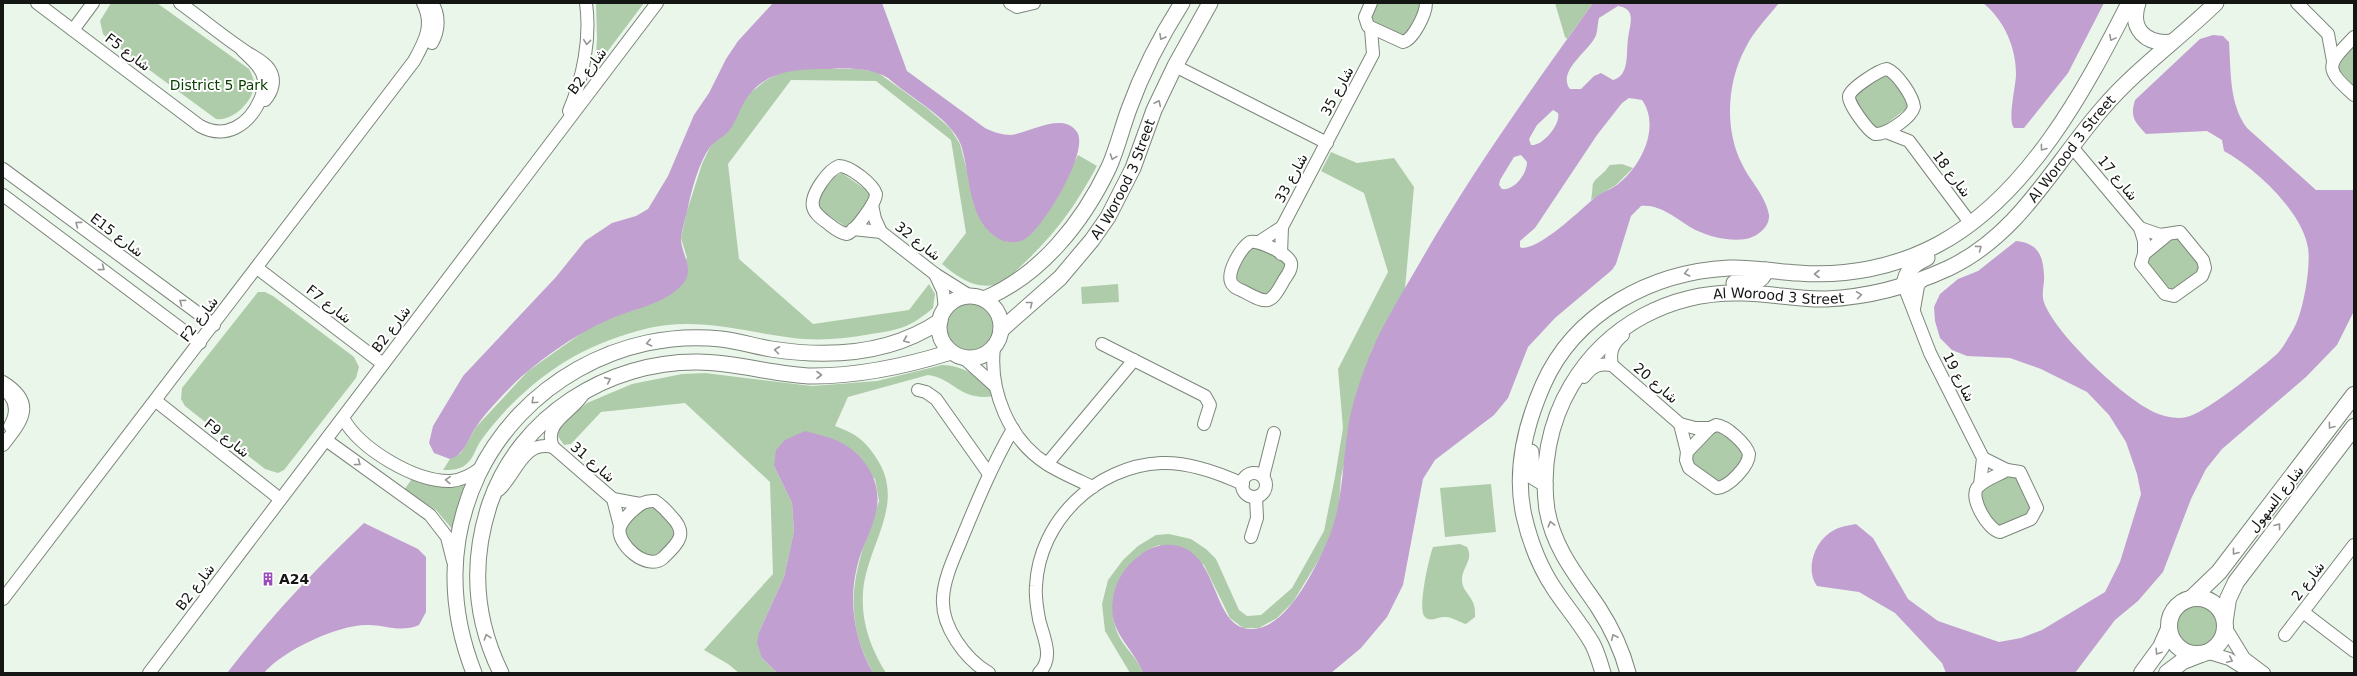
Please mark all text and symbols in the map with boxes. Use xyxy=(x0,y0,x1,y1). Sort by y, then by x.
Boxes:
street label: F5 شارع xyxy=(102,30,154,75)
one-way arrow xyxy=(1160,33,1167,40)
one-way arrow xyxy=(2109,33,2116,41)
one-way arrow xyxy=(582,39,591,45)
street label: B2 شارع xyxy=(564,45,610,98)
street label: شارع 35 xyxy=(1317,64,1357,119)
park label: District 5 Park xyxy=(170,77,269,93)
street label: Al Worood 3 Street xyxy=(2025,91,2119,205)
one-way arrow xyxy=(1153,100,1161,107)
street label: Al Worood 3 Street xyxy=(1087,116,1158,242)
one-way arrow xyxy=(2040,143,2047,150)
street label: شارع 18 xyxy=(1929,148,1974,201)
street label: شارع 33 xyxy=(1271,151,1311,206)
street label: شارع 17 xyxy=(2094,152,2141,204)
one-way arrow xyxy=(1109,153,1117,160)
street label: E15 شارع xyxy=(87,210,147,261)
street label: شارع 32 xyxy=(891,218,944,265)
one-way arrow xyxy=(75,222,82,229)
one-way arrow xyxy=(1974,246,1981,253)
one-way arrow xyxy=(97,263,104,270)
one-way arrow xyxy=(1684,269,1691,277)
one-way arrow xyxy=(1814,270,1820,278)
street label: F7 شارع xyxy=(303,282,355,327)
street label: Al Worood 3 Street xyxy=(1712,285,1845,307)
one-way arrow xyxy=(1856,291,1862,300)
street label: F2 شارع xyxy=(177,293,222,345)
one-way arrow xyxy=(180,300,187,307)
one-way arrow xyxy=(1025,301,1032,308)
street label: B2 شارع xyxy=(368,303,414,356)
one-way arrow xyxy=(902,336,909,344)
one-way arrow xyxy=(646,339,652,347)
one-way arrow xyxy=(774,346,781,355)
street label: شارع 19 xyxy=(1939,350,1978,405)
street label: شارع 20 xyxy=(1630,359,1681,407)
one-way arrow xyxy=(816,371,822,379)
one-way arrow xyxy=(604,376,611,384)
one-way arrow xyxy=(531,396,539,403)
street label: F9 شارع xyxy=(201,416,253,461)
one-way arrow xyxy=(2328,422,2336,429)
street label: شارع 31 xyxy=(567,438,618,486)
one-way arrow xyxy=(353,458,360,465)
street label: شارع السهول xyxy=(2245,463,2308,536)
one-way arrow xyxy=(445,476,451,484)
one-way arrow xyxy=(1547,521,1556,528)
one-way arrow xyxy=(2274,524,2281,531)
one-way arrow xyxy=(2232,547,2239,554)
street label: شارع 2 xyxy=(2288,558,2329,604)
street label: B2 شارع xyxy=(172,561,218,614)
building icon: A24 xyxy=(260,571,276,587)
place label: A24 xyxy=(279,571,310,587)
one-way arrow xyxy=(483,633,491,640)
one-way arrow xyxy=(1611,633,1619,641)
one-way arrow xyxy=(2155,648,2163,655)
one-way arrow xyxy=(2226,655,2233,663)

